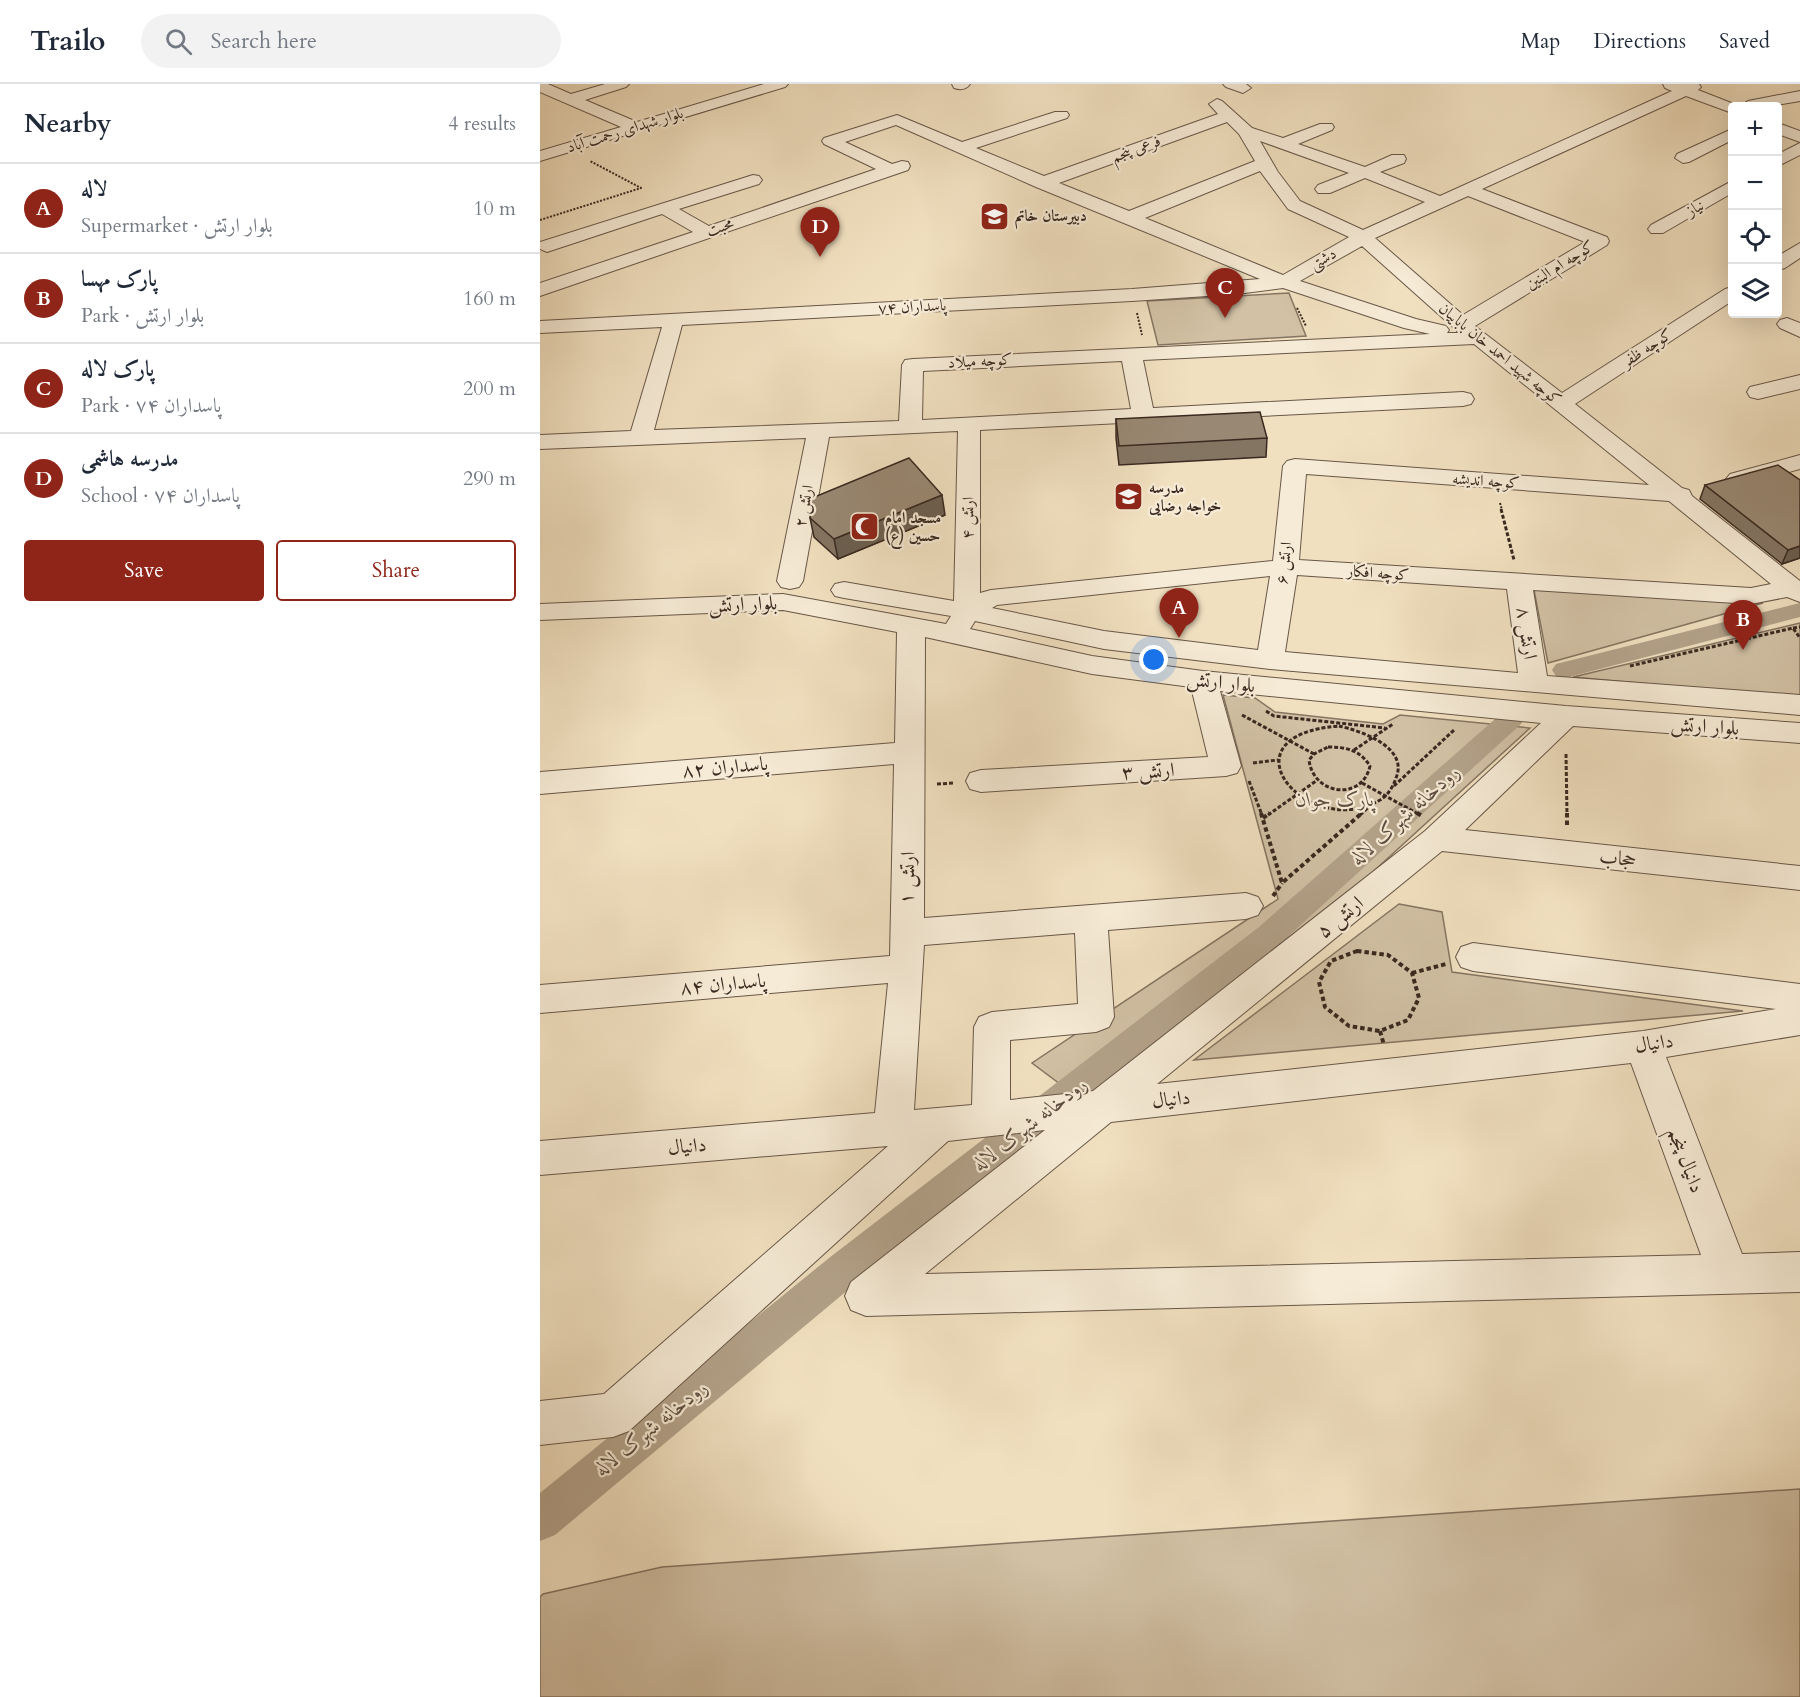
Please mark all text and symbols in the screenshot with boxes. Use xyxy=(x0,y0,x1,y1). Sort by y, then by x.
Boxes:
search box xyxy=(141,14,561,68)
text: Trailo xyxy=(30,22,105,60)
icon: search xyxy=(162,25,195,58)
text: Search here xyxy=(210,26,317,56)
text: Map xyxy=(1520,27,1560,56)
text: Directions xyxy=(1593,27,1686,56)
text: Saved xyxy=(1719,27,1770,56)
street label: بلوار شهدای رحمت آباد xyxy=(564,102,686,158)
map controls xyxy=(1728,102,1782,318)
button: + xyxy=(1728,102,1782,156)
text: Nearby xyxy=(24,106,112,141)
text: 4 results xyxy=(448,110,516,137)
street label: فرعی پنجم xyxy=(1108,130,1165,172)
button: − xyxy=(1728,156,1782,210)
text: لاله xyxy=(81,174,107,204)
street label: نیاز xyxy=(1680,194,1708,223)
text: A xyxy=(36,195,51,222)
text: 10 m xyxy=(473,195,516,222)
school or university icon: دبیرستان خاتم xyxy=(978,200,1010,232)
place label: دبیرستان خاتم xyxy=(1015,205,1087,230)
pin: D xyxy=(800,208,840,257)
button: locate xyxy=(1728,210,1782,264)
text: Supermarket · بلوار ارتش xyxy=(81,212,273,239)
street label: محبت xyxy=(703,212,737,242)
street label: کوچه ام البنین xyxy=(1521,235,1600,297)
street label: دشتی xyxy=(1305,242,1341,276)
text: پارک مهسا xyxy=(81,264,157,294)
button: layers xyxy=(1728,264,1782,318)
pin: C xyxy=(1206,268,1244,318)
text: B xyxy=(36,285,51,312)
text: 160 m xyxy=(463,285,516,312)
street label: پاسداران ۷۴ xyxy=(877,294,948,320)
street label: کوچه شهید احمد خان باباییان xyxy=(1434,298,1566,410)
text: Park · بلوار ارتش xyxy=(81,302,204,329)
street label: کوچه ظفر xyxy=(1616,323,1677,374)
street label: کوچه میلاد xyxy=(947,348,1013,374)
text: پارک لاله xyxy=(81,354,154,384)
text: C xyxy=(36,375,51,402)
text: 200 m xyxy=(463,375,516,402)
text: Park · پاسداران ۷۴ xyxy=(81,392,221,419)
text: مدرسه هاشمی xyxy=(81,444,179,474)
text: D xyxy=(35,465,52,492)
text: 290 m xyxy=(463,465,516,492)
street label: کوچه اندیشه xyxy=(1452,468,1520,494)
place label: مدرسه خواجه رضایی xyxy=(1148,477,1222,517)
school or university icon: مدرسه خواجه رضایی xyxy=(1112,481,1144,513)
text: School · پاسداران ۷۴ xyxy=(81,482,240,509)
street label: ارتش ۲ xyxy=(789,483,819,529)
street label: ارتش ۴ xyxy=(957,497,979,539)
place label: مسجد امام حسین (ع) xyxy=(885,507,941,549)
mosque icon: مسجد امام حسین (ع) xyxy=(848,511,880,543)
button: Save xyxy=(24,540,264,601)
button: Share xyxy=(276,540,516,601)
street label: ارتش ۶ xyxy=(1270,541,1298,585)
street label: کوچه افکار xyxy=(1344,560,1410,586)
pin: A xyxy=(1160,588,1198,638)
street label: بلوار ارتش xyxy=(708,589,778,619)
pin: B xyxy=(1724,600,1762,650)
street label: ارتش ۸ xyxy=(1510,605,1544,661)
your location xyxy=(1139,645,1168,674)
street label: بلوار ارتش xyxy=(1185,665,1257,699)
street label: بلوار ارتش xyxy=(1670,710,1740,742)
street label: پاسداران ۸۲ xyxy=(681,750,770,785)
street label: ارتش ۳ xyxy=(1121,756,1175,786)
water label: رودخانه شهرک لاله xyxy=(1344,758,1466,872)
park label: پارک جوان xyxy=(1296,786,1377,814)
street label: حجاب xyxy=(1598,843,1638,873)
street label: ارتش ۱ xyxy=(893,851,921,905)
street label: ارتش ۵ xyxy=(1311,890,1369,944)
street label: پاسداران ۸۴ xyxy=(679,967,768,1002)
street label: دانیال xyxy=(1633,1027,1675,1059)
water label: رودخانه شهرک لاله xyxy=(966,1070,1094,1178)
street label: دانیال xyxy=(1150,1084,1192,1114)
street label: دانیال پنجم xyxy=(1657,1123,1711,1198)
street label: دانیال xyxy=(666,1131,708,1161)
water label: رودخانه شهرک لاله xyxy=(588,1373,714,1483)

